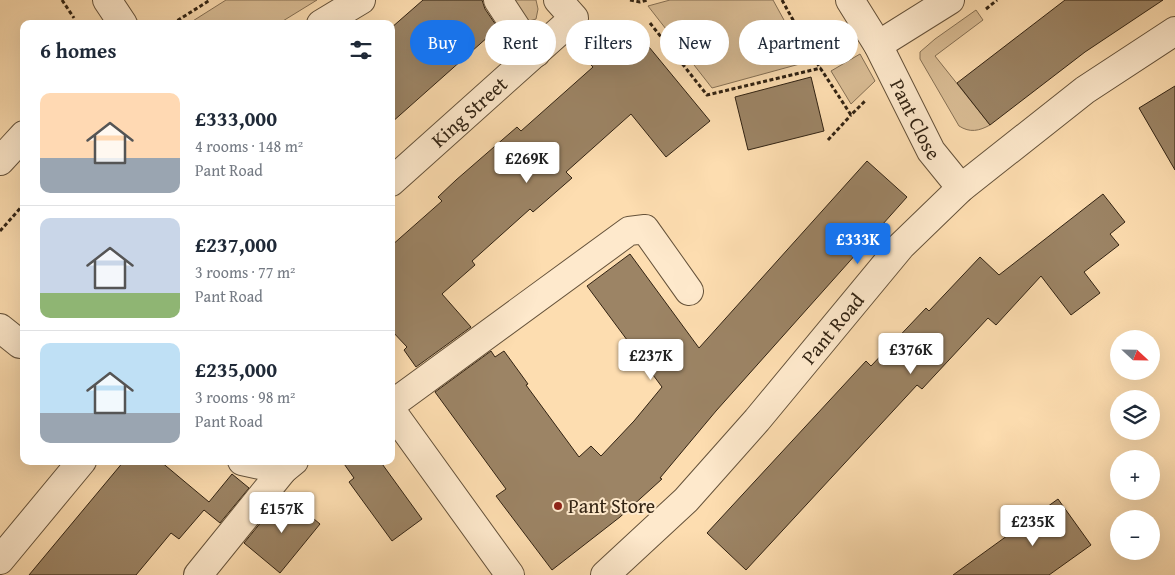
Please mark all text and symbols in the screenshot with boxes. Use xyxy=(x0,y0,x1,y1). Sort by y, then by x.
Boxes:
chip: Buy xyxy=(410,20,475,65)
chip: Rent xyxy=(485,20,556,65)
chip: Filters xyxy=(566,20,650,65)
chip: New xyxy=(660,20,729,65)
chip: Apartment xyxy=(739,20,858,65)
text: 6 homes xyxy=(40,35,116,66)
icon: filters xyxy=(347,36,375,64)
street label: King Street xyxy=(424,69,513,154)
street label: Pant Close xyxy=(883,74,948,166)
text: £333,000 xyxy=(195,103,277,134)
icon: home xyxy=(80,113,140,173)
text: 4 rooms · 148 m² xyxy=(195,134,303,158)
pin: £269K xyxy=(492,142,562,184)
text: £269K xyxy=(505,146,549,170)
text: Pant Road xyxy=(195,158,263,182)
pin: £333K xyxy=(823,222,893,265)
text: £333K xyxy=(836,227,880,251)
text: £237,000 xyxy=(195,229,277,260)
icon: home xyxy=(80,238,140,298)
text: 3 rooms · 77 m² xyxy=(195,260,295,284)
text: Pant Road xyxy=(195,284,263,308)
street label: Pant Road xyxy=(794,286,871,370)
north arrow xyxy=(1110,330,1160,380)
map controls xyxy=(1110,330,1160,560)
pin: £376K xyxy=(876,332,946,375)
text: £376K xyxy=(889,337,933,361)
pin: £237K xyxy=(616,338,686,381)
text: £237K xyxy=(629,343,673,367)
text: £235,000 xyxy=(195,354,277,385)
icon: home xyxy=(80,363,140,423)
text: 3 rooms · 98 m² xyxy=(195,385,295,409)
button: layers xyxy=(1110,390,1160,440)
text: Pant Road xyxy=(195,409,263,433)
button: + xyxy=(1110,450,1160,500)
place label: Pant Store xyxy=(568,491,655,520)
pin: £157K xyxy=(247,492,317,534)
text: £157K xyxy=(260,496,304,520)
marker: Pant Store xyxy=(552,500,564,512)
pin: £235K xyxy=(998,504,1068,547)
text: £235K xyxy=(1011,509,1055,533)
button: − xyxy=(1110,510,1160,560)

